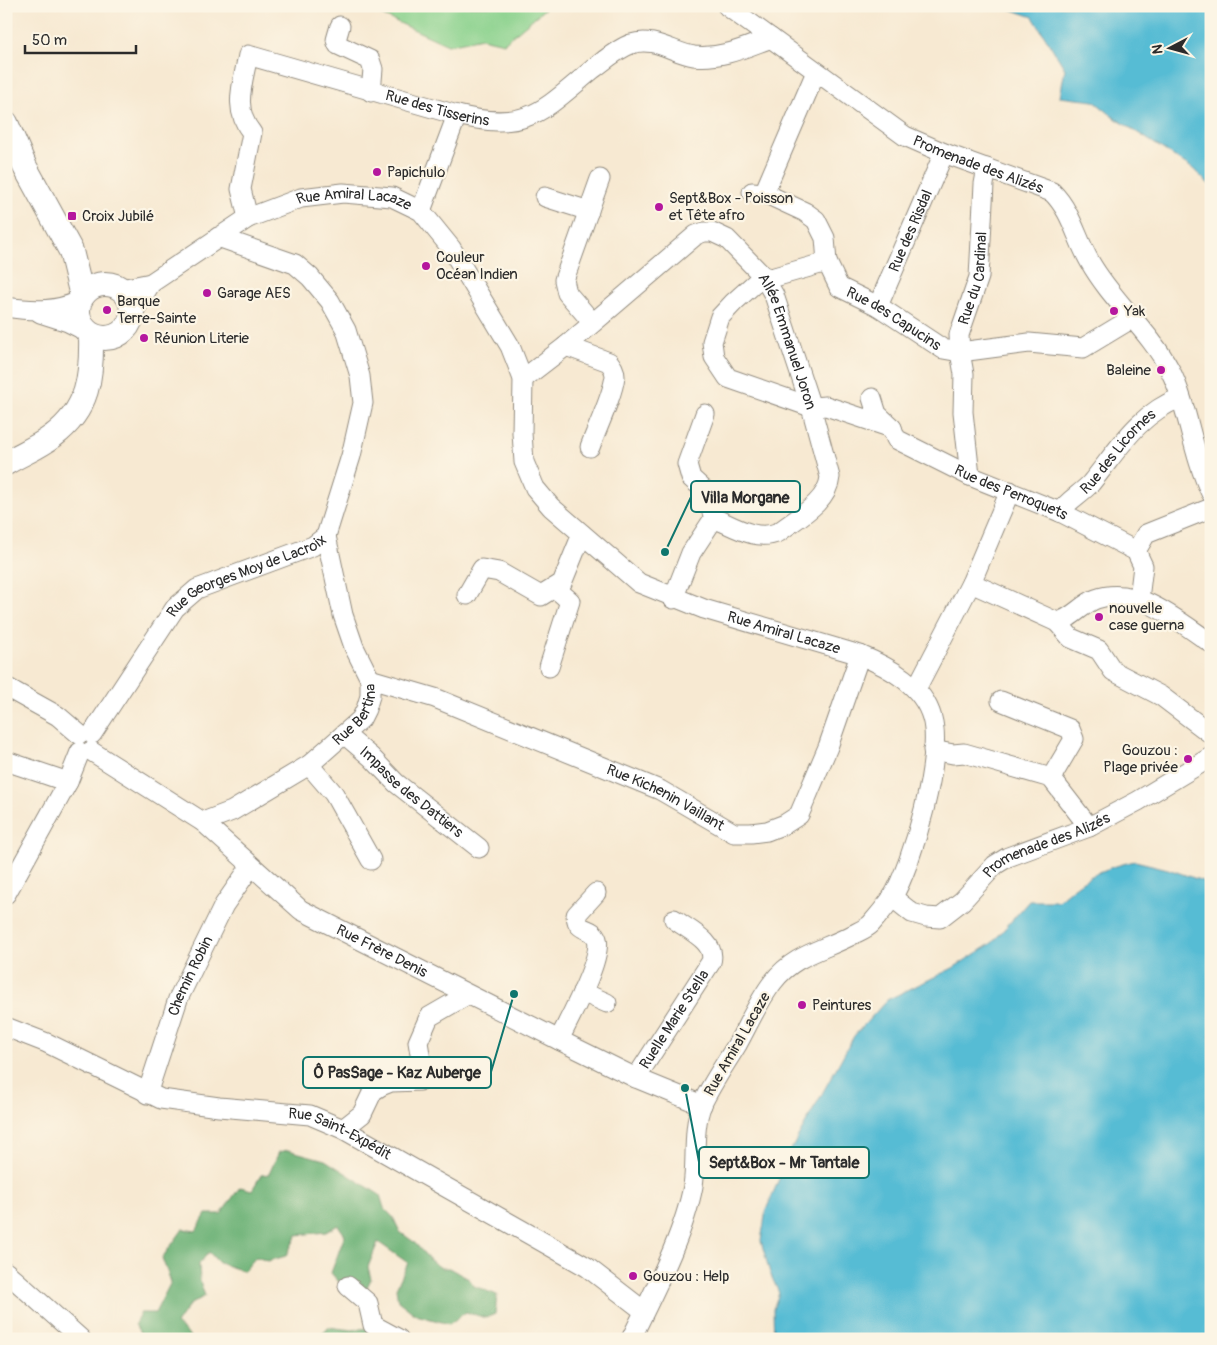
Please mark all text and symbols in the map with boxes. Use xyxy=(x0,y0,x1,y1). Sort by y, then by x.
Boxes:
scale bar xyxy=(25,22,136,54)
north arrow xyxy=(1144,22,1194,72)
text: 50 m xyxy=(32,31,67,50)
text: N xyxy=(1149,44,1167,55)
street label: Rue des Tisserins xyxy=(383,86,490,131)
street label: Promenade des Alizés xyxy=(910,132,1046,198)
place label: Papichulo xyxy=(387,163,445,182)
marker: Papichulo xyxy=(371,166,383,178)
street label: Rue Amiral Lacaze xyxy=(294,184,415,215)
street label: Rue des Risdal xyxy=(885,187,937,275)
place label: Sept&Box - Poisson et Tête afro xyxy=(669,189,793,225)
marker: Sept&Box - Poisson et Tête afro xyxy=(653,201,665,213)
place label: Croix Jubilé xyxy=(82,207,154,226)
marker: Croix Jubilé xyxy=(66,210,78,222)
street label: Rue du Cardinal xyxy=(954,231,991,327)
place label: Couleur Océan Indien xyxy=(436,248,518,284)
marker: Couleur Océan Indien xyxy=(420,260,432,272)
street label: Allée Emmanuel Joron xyxy=(754,270,820,412)
street label: Rue des Capucins xyxy=(843,283,945,355)
place label: Garage AES xyxy=(217,284,291,303)
marker: Garage AES xyxy=(201,287,213,299)
place label: Barque Terre-Sainte xyxy=(117,292,197,328)
place label: Yak xyxy=(1123,302,1146,321)
marker: Barque Terre-Sainte xyxy=(101,304,113,316)
marker: Yak xyxy=(1108,305,1120,317)
place label: Réunion Literie xyxy=(154,329,250,348)
marker: Réunion Literie xyxy=(138,332,150,344)
place label: Baleine xyxy=(1106,361,1152,380)
marker: Baleine xyxy=(1155,364,1167,376)
street label: Rue des Licornes xyxy=(1076,405,1160,499)
street label: Rue des Perroquets xyxy=(951,461,1071,525)
callout: Villa Morgane xyxy=(691,481,800,512)
text: Villa Morgane xyxy=(701,488,790,508)
street label: Rue Georges Moy de Lacroix xyxy=(163,530,330,621)
place label: nouvelle case guerna xyxy=(1109,599,1184,635)
street label: Rue Amiral Lacaze xyxy=(725,607,843,659)
marker: nouvelle case guerna xyxy=(1093,611,1105,623)
street label: Rue Bertina xyxy=(329,684,380,750)
place label: Gouzou : Plage privée xyxy=(1103,741,1179,777)
street label: Impasse des Dattiers xyxy=(355,742,467,842)
marker: Gouzou : Plage privée xyxy=(1182,753,1194,765)
street label: Rue Kichenin Vaillant xyxy=(604,760,729,836)
street label: Promenade des Alizés xyxy=(979,808,1114,882)
street label: Rue Frère Denis xyxy=(333,920,431,982)
street label: Chemin Robin xyxy=(164,933,217,1018)
street label: Ruelle Marie Stella xyxy=(635,966,713,1073)
street label: Rue Amiral Lacaze xyxy=(700,988,775,1100)
place label: Peintures xyxy=(812,996,872,1015)
marker: Peintures xyxy=(796,999,808,1011)
callout: Ô PasSage - Kaz Auberge xyxy=(303,1057,491,1088)
text: Ô PasSage - Kaz Auberge xyxy=(313,1062,482,1083)
street label: Rue Saint-Expédit xyxy=(287,1104,395,1165)
callout: Sept&Box - Mr Tantale xyxy=(699,1147,869,1178)
text: Sept&Box - Mr Tantale xyxy=(709,1153,860,1173)
place label: Gouzou : Help xyxy=(643,1267,729,1286)
marker: Gouzou : Help xyxy=(627,1270,639,1282)

